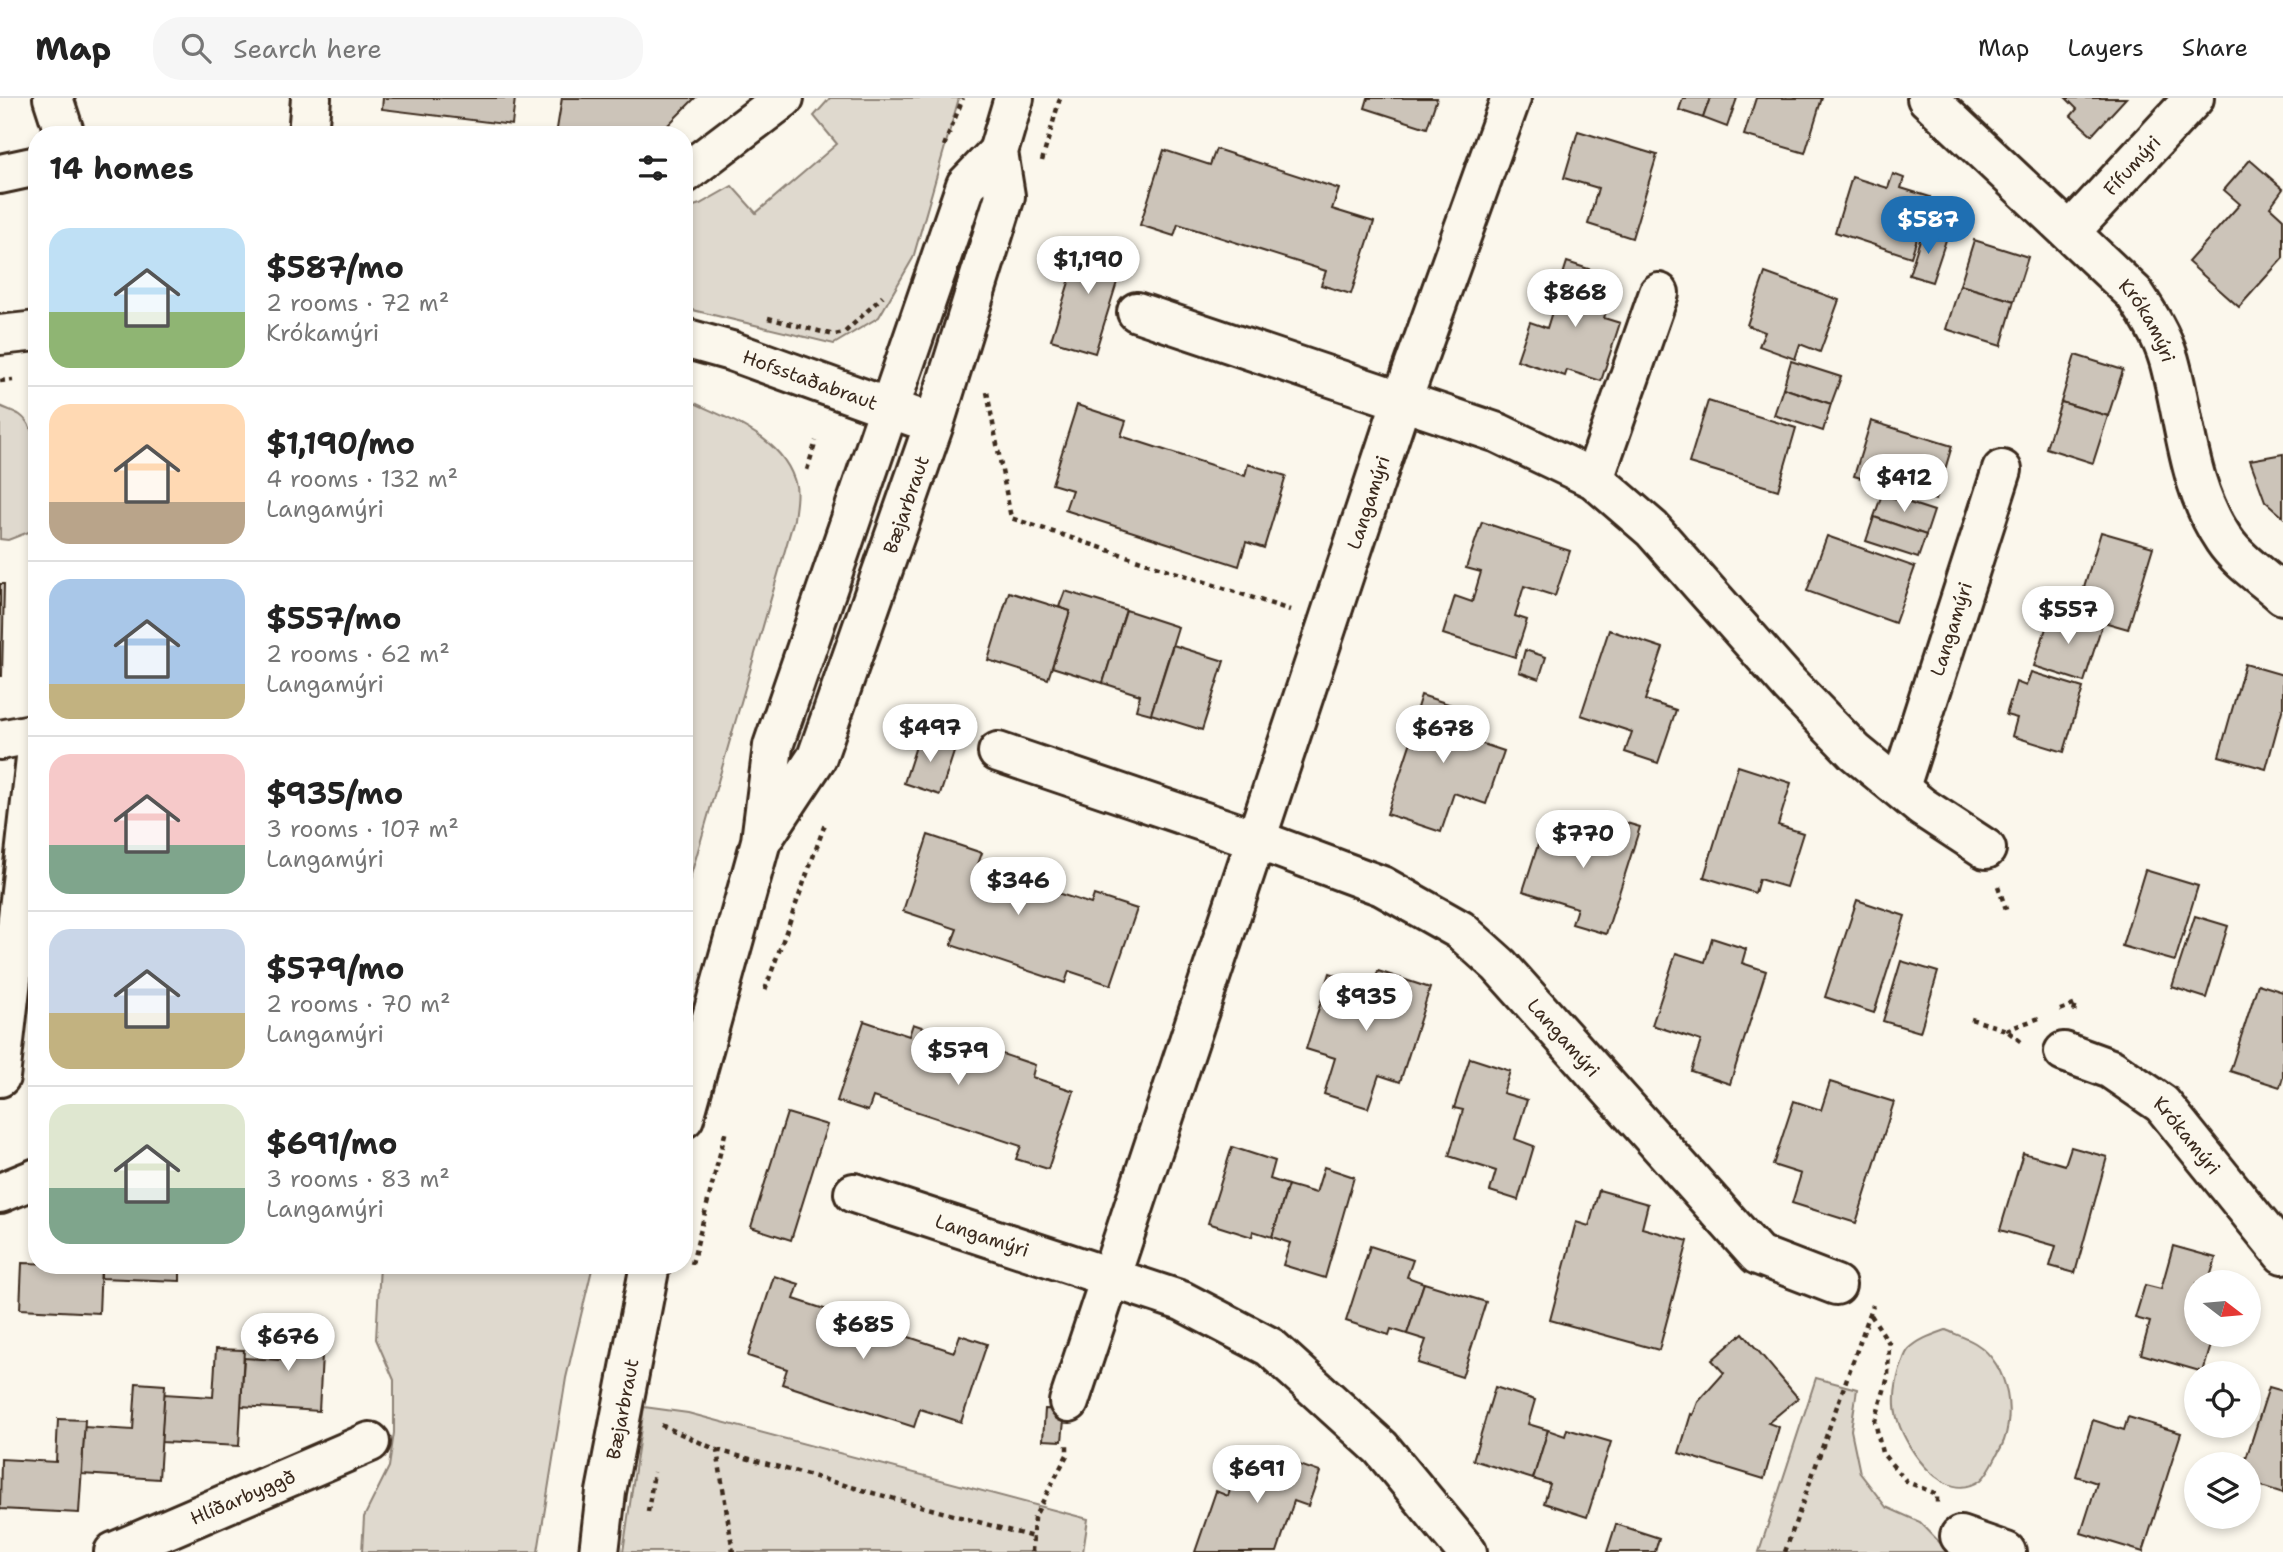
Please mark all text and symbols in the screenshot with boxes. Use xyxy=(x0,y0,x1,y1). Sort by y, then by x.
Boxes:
search box xyxy=(153,17,643,80)
text: Map xyxy=(35,26,111,71)
icon: search xyxy=(177,29,215,67)
text: Search here xyxy=(233,31,382,66)
text: Map xyxy=(1978,32,2029,64)
text: Layers xyxy=(2067,32,2144,64)
text: Share xyxy=(2182,32,2248,64)
street label: Fífumýri xyxy=(2098,130,2166,201)
text: 14 homes xyxy=(49,148,194,189)
icon: filters xyxy=(634,149,672,187)
pin: $587 xyxy=(1887,197,1969,256)
text: $587 xyxy=(1897,204,1959,234)
pin: $1,190 xyxy=(1031,236,1145,296)
text: $1,190 xyxy=(1053,244,1123,274)
text: $587/mo xyxy=(266,247,404,288)
icon: home xyxy=(105,256,189,340)
pin: $868 xyxy=(1534,270,1616,329)
street label: Krókamýri xyxy=(2114,273,2181,365)
text: $868 xyxy=(1543,277,1607,307)
text: 2 rooms · 72 m² xyxy=(266,288,449,318)
text: Krókamýri xyxy=(266,318,379,348)
street label: Hofsstaðabraut xyxy=(739,344,881,415)
text: $1,190/mo xyxy=(266,423,415,464)
icon: home xyxy=(105,432,189,516)
street label: Bæjarbraut xyxy=(877,452,934,557)
street label: Langamýri xyxy=(1341,452,1395,553)
pin: $412 xyxy=(1863,454,1945,514)
text: $412 xyxy=(1876,462,1932,492)
text: 4 rooms · 132 m² xyxy=(266,464,458,494)
text: Langamýri xyxy=(266,494,384,524)
street label: Langamýri xyxy=(1924,579,1978,679)
pin: $557 xyxy=(2027,587,2109,646)
text: $557 xyxy=(2038,594,2098,624)
text: $557/mo xyxy=(266,598,402,639)
icon: home xyxy=(105,607,189,691)
text: 2 rooms · 62 m² xyxy=(266,639,450,669)
text: Langamýri xyxy=(266,669,384,699)
pin: $497 xyxy=(889,704,971,764)
pin: $678 xyxy=(1402,706,1484,765)
text: $497 xyxy=(899,712,961,742)
text: $678 xyxy=(1412,713,1474,743)
text: $935/mo xyxy=(266,773,403,814)
icon: home xyxy=(105,782,189,866)
pin: $770 xyxy=(1542,810,1624,870)
text: 3 rooms · 107 m² xyxy=(266,814,459,844)
text: $770 xyxy=(1552,818,1614,848)
text: Langamýri xyxy=(266,844,384,874)
pin: $346 xyxy=(977,858,1059,917)
text: $346 xyxy=(986,865,1050,895)
text: $579/mo xyxy=(266,948,405,989)
icon: home xyxy=(105,957,189,1041)
pin: $935 xyxy=(1325,974,1407,1033)
text: $935 xyxy=(1335,981,1397,1011)
text: 2 rooms · 70 m² xyxy=(266,989,451,1019)
street label: Langamýri xyxy=(1522,993,1606,1082)
text: Langamýri xyxy=(266,1019,384,1049)
pin: $579 xyxy=(917,1028,999,1087)
text: $579 xyxy=(927,1035,989,1065)
street label: Krókamýri xyxy=(2149,1090,2226,1180)
text: $691/mo xyxy=(266,1123,397,1164)
icon: home xyxy=(105,1132,189,1216)
text: 3 rooms · 83 m² xyxy=(266,1164,450,1194)
text: Langamýri xyxy=(266,1194,384,1224)
street label: Langamýri xyxy=(932,1208,1032,1262)
north arrow xyxy=(2184,1270,2261,1348)
map controls xyxy=(2184,1270,2261,1529)
pin: $685 xyxy=(822,1302,904,1361)
text: $685 xyxy=(832,1309,894,1339)
pin: $676 xyxy=(247,1314,329,1373)
text: $676 xyxy=(257,1321,319,1351)
street label: Bæjarbraut xyxy=(600,1356,644,1462)
button: locate xyxy=(2184,1361,2261,1438)
pin: $691 xyxy=(1216,1446,1298,1505)
button: layers xyxy=(2184,1452,2261,1529)
text: $691 xyxy=(1229,1453,1286,1483)
street label: Hlíðarbyggð xyxy=(186,1463,299,1530)

